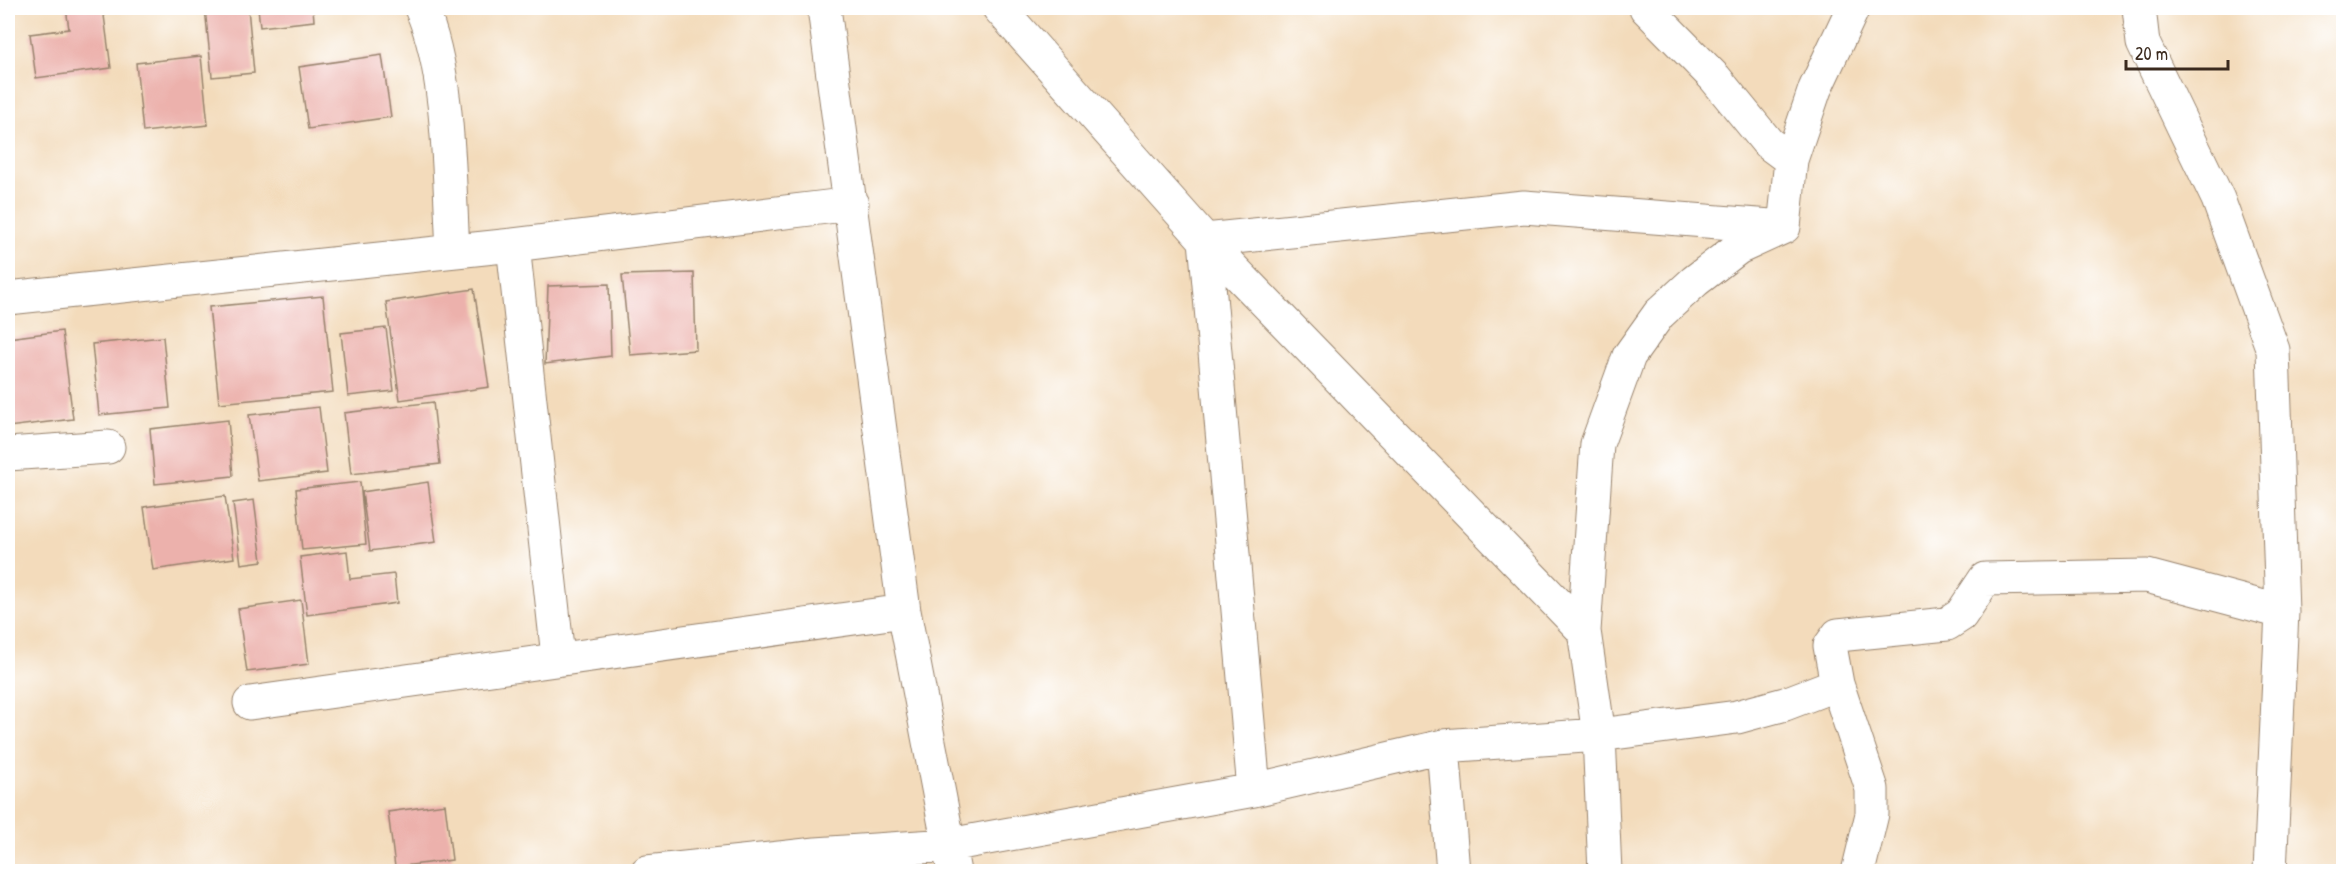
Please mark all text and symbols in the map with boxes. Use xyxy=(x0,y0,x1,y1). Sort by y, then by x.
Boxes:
scale bar xyxy=(2126,33,2228,71)
text: 20 m xyxy=(2135,41,2168,66)

